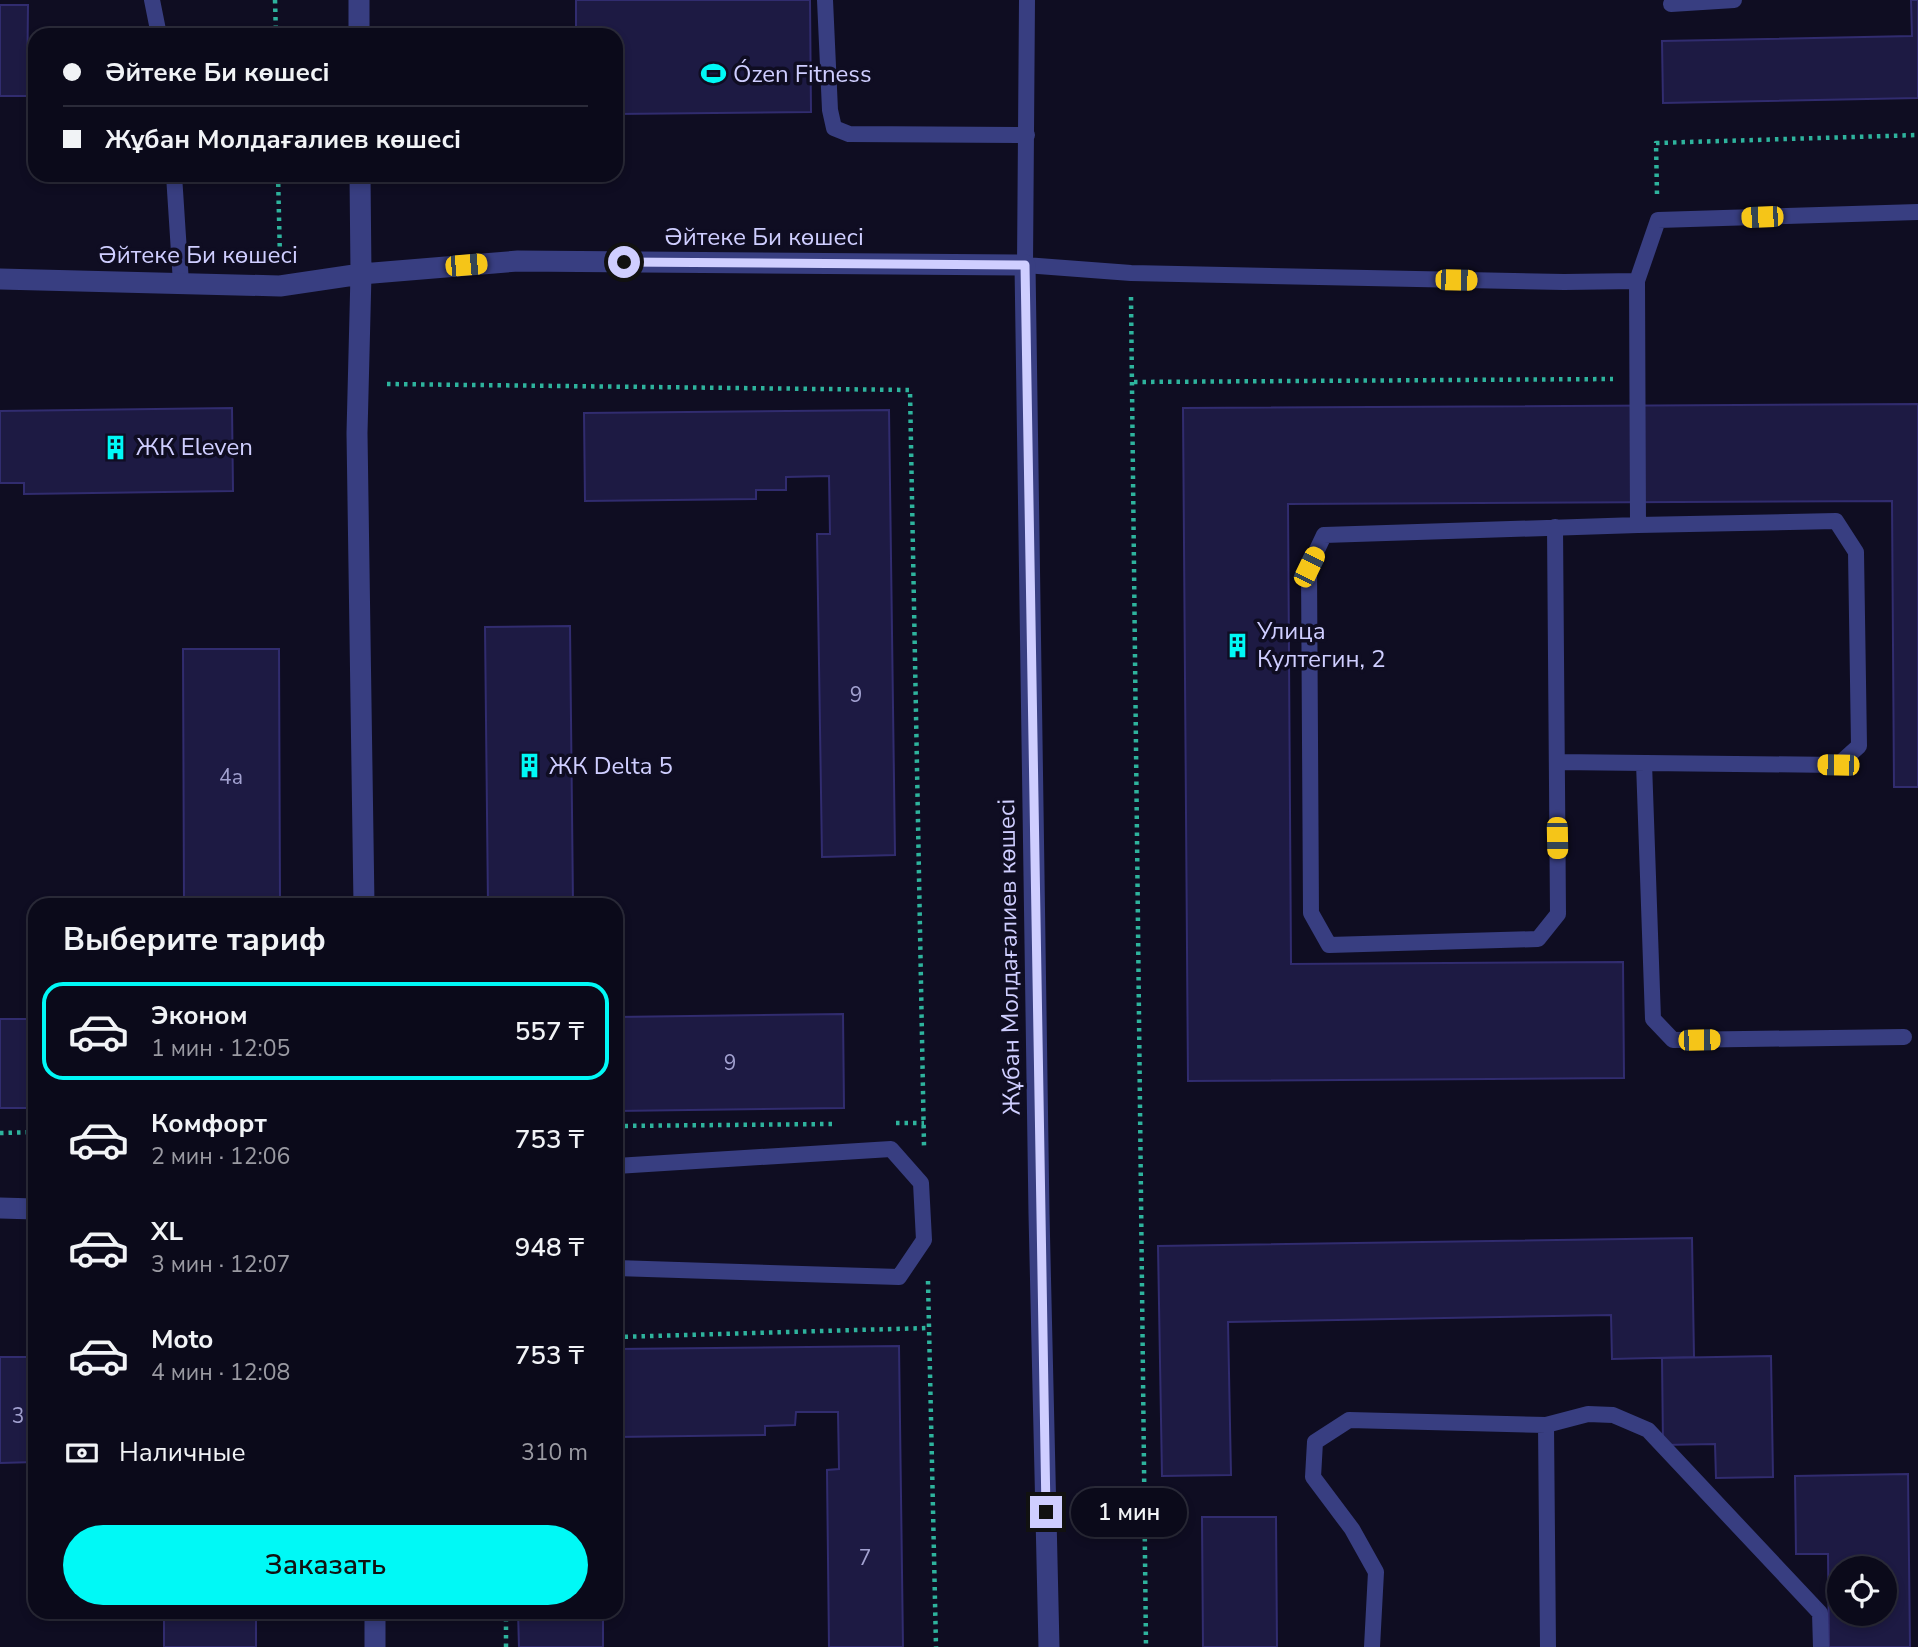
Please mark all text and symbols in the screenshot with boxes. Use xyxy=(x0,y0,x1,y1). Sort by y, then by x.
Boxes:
text: Әйтеке Би көшесі xyxy=(105,55,330,90)
place label: Ózen Fitness xyxy=(733,58,871,90)
sports icon: Ózen Fitness xyxy=(699,60,727,88)
text: Жұбан Молдағалиев көшесі xyxy=(105,122,461,157)
car xyxy=(1741,206,1784,228)
street label: Әйтеке Би көшесі xyxy=(664,221,864,253)
street label: Әйтеке Би көшесі xyxy=(98,239,298,271)
route start xyxy=(608,246,640,278)
car xyxy=(445,253,488,277)
car xyxy=(1435,269,1478,291)
place label: ЖК Eleven xyxy=(136,431,253,463)
building icon: ЖК Eleven xyxy=(102,433,130,461)
car xyxy=(1291,544,1328,590)
place label: Улица Култегин, 2 xyxy=(1256,615,1386,675)
building icon: Улица Култегин, 2 xyxy=(1223,631,1251,659)
house number: 9 xyxy=(850,681,862,709)
place label: ЖК Delta 5 xyxy=(549,750,673,782)
building icon: ЖК Delta 5 xyxy=(515,752,543,780)
car xyxy=(1817,754,1860,776)
house number: 4а xyxy=(219,763,243,791)
street label: Жұбан Молдағалиев көшесі xyxy=(990,799,1028,1115)
car xyxy=(1547,817,1568,859)
text: Выберите тариф xyxy=(63,918,326,961)
text: Эконом xyxy=(151,998,248,1033)
icon: car xyxy=(67,1000,130,1063)
text: 557 ₸ xyxy=(515,1014,584,1049)
car xyxy=(1678,1029,1721,1051)
text: 1 мин · 12:05 xyxy=(151,1033,290,1064)
house number: 9 xyxy=(724,1049,736,1077)
text: Комфорт xyxy=(151,1106,267,1141)
icon: car xyxy=(67,1108,130,1171)
text: 753 ₸ xyxy=(515,1122,584,1157)
text: 2 мин · 12:06 xyxy=(151,1141,290,1172)
text: XL xyxy=(151,1214,183,1249)
icon: car xyxy=(67,1216,130,1279)
text: 948 ₸ xyxy=(515,1230,584,1265)
text: 3 мин · 12:07 xyxy=(151,1249,290,1280)
text: Moto xyxy=(151,1322,213,1357)
icon: car xyxy=(67,1324,130,1387)
text: 753 ₸ xyxy=(515,1338,584,1373)
text: 4 мин · 12:08 xyxy=(151,1357,290,1388)
house number: 3 xyxy=(12,1402,24,1430)
icon: cash xyxy=(63,1434,101,1472)
text: Наличные xyxy=(119,1435,246,1470)
text: 310 m xyxy=(521,1437,588,1468)
callout: 1 мин xyxy=(1070,1488,1186,1536)
route end xyxy=(1030,1496,1062,1528)
text: 1 мин xyxy=(1098,1497,1160,1528)
button: Заказать xyxy=(63,1525,588,1605)
house number: 7 xyxy=(859,1544,871,1572)
map controls xyxy=(1827,1556,1897,1626)
button: locate xyxy=(1827,1556,1897,1626)

